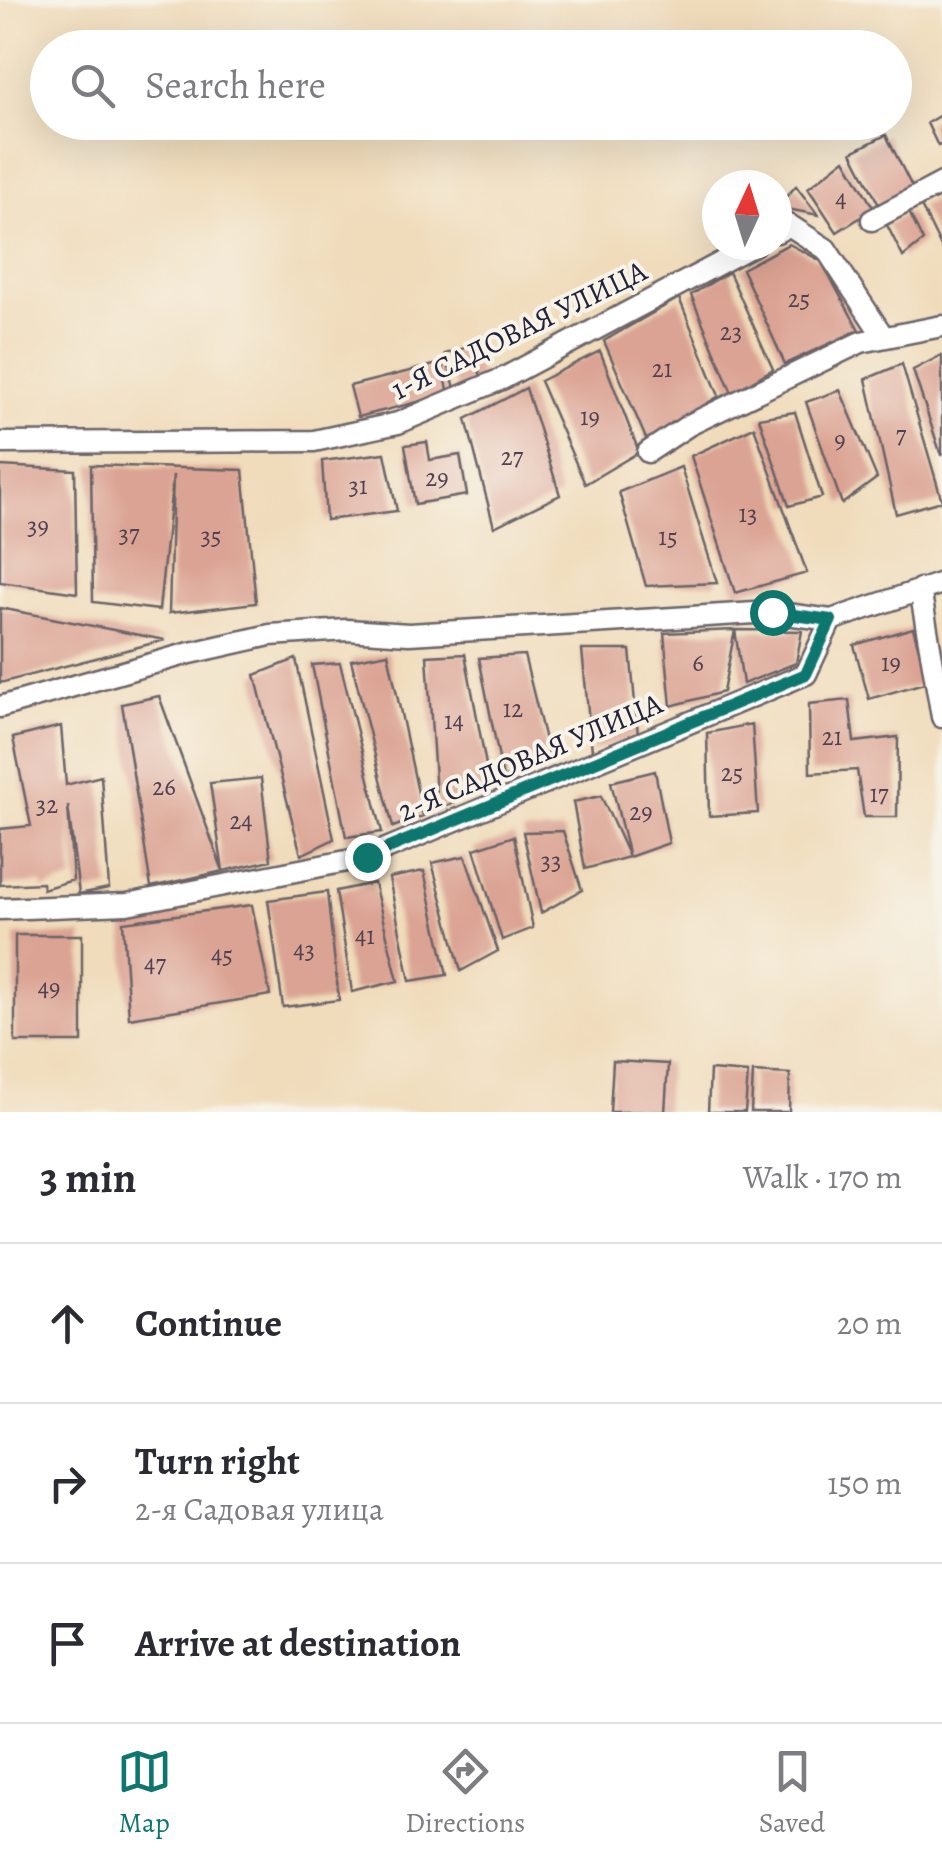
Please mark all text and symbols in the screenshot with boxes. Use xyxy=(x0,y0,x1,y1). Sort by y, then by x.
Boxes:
search box xyxy=(30,30,912,140)
icon: search xyxy=(65,58,120,113)
text: Search here xyxy=(145,59,326,111)
north arrow xyxy=(702,170,792,260)
house number: 4 xyxy=(835,182,847,216)
street label: 1-Я САДОВАЯ УЛИЦА xyxy=(385,251,654,409)
house number: 25 xyxy=(788,282,810,316)
house number: 23 xyxy=(720,315,742,349)
house number: 21 xyxy=(652,352,672,386)
house number: 19 xyxy=(580,400,600,434)
house number: 7 xyxy=(896,418,907,452)
house number: 9 xyxy=(834,423,846,457)
house number: 27 xyxy=(501,440,524,474)
house number: 29 xyxy=(425,461,449,495)
house number: 31 xyxy=(349,469,367,503)
house number: 13 xyxy=(739,497,757,531)
house number: 39 xyxy=(27,509,49,543)
house number: 37 xyxy=(119,517,140,551)
house number: 35 xyxy=(200,519,222,553)
house number: 15 xyxy=(658,520,678,554)
route start xyxy=(750,590,796,636)
house number: 6 xyxy=(692,646,704,680)
house number: 19 xyxy=(881,646,901,680)
street label: 2-Я САДОВАЯ УЛИЦА xyxy=(392,683,669,831)
house number: 12 xyxy=(503,692,523,726)
house number: 14 xyxy=(444,704,464,738)
house number: 21 xyxy=(822,720,842,754)
house number: 25 xyxy=(721,756,743,790)
house number: 26 xyxy=(152,770,176,804)
house number: 17 xyxy=(869,777,889,811)
house number: 32 xyxy=(36,788,58,822)
house number: 29 xyxy=(629,795,653,829)
house number: 24 xyxy=(229,804,253,838)
route end xyxy=(345,835,391,881)
house number: 33 xyxy=(541,844,561,878)
house number: 41 xyxy=(355,919,375,953)
house number: 43 xyxy=(293,933,315,967)
house number: 45 xyxy=(211,938,233,972)
house number: 47 xyxy=(144,947,166,981)
house number: 49 xyxy=(38,971,60,1005)
text: 3 min xyxy=(40,1149,136,1206)
text: Walk · 170 m xyxy=(743,1155,902,1199)
icon: ahead xyxy=(40,1296,95,1351)
text: Continue xyxy=(135,1297,282,1349)
text: 20 m xyxy=(837,1301,902,1345)
text: Turn right xyxy=(135,1435,300,1487)
icon: right xyxy=(40,1456,95,1511)
text: 150 m xyxy=(827,1461,902,1505)
text: 2-я Садовая улица xyxy=(135,1487,384,1531)
icon: arrive xyxy=(40,1616,95,1671)
text: Arrive at destination xyxy=(135,1617,461,1669)
tab: Map xyxy=(117,1744,172,1842)
tab: Directions xyxy=(405,1744,525,1842)
tab: Saved xyxy=(759,1744,825,1842)

